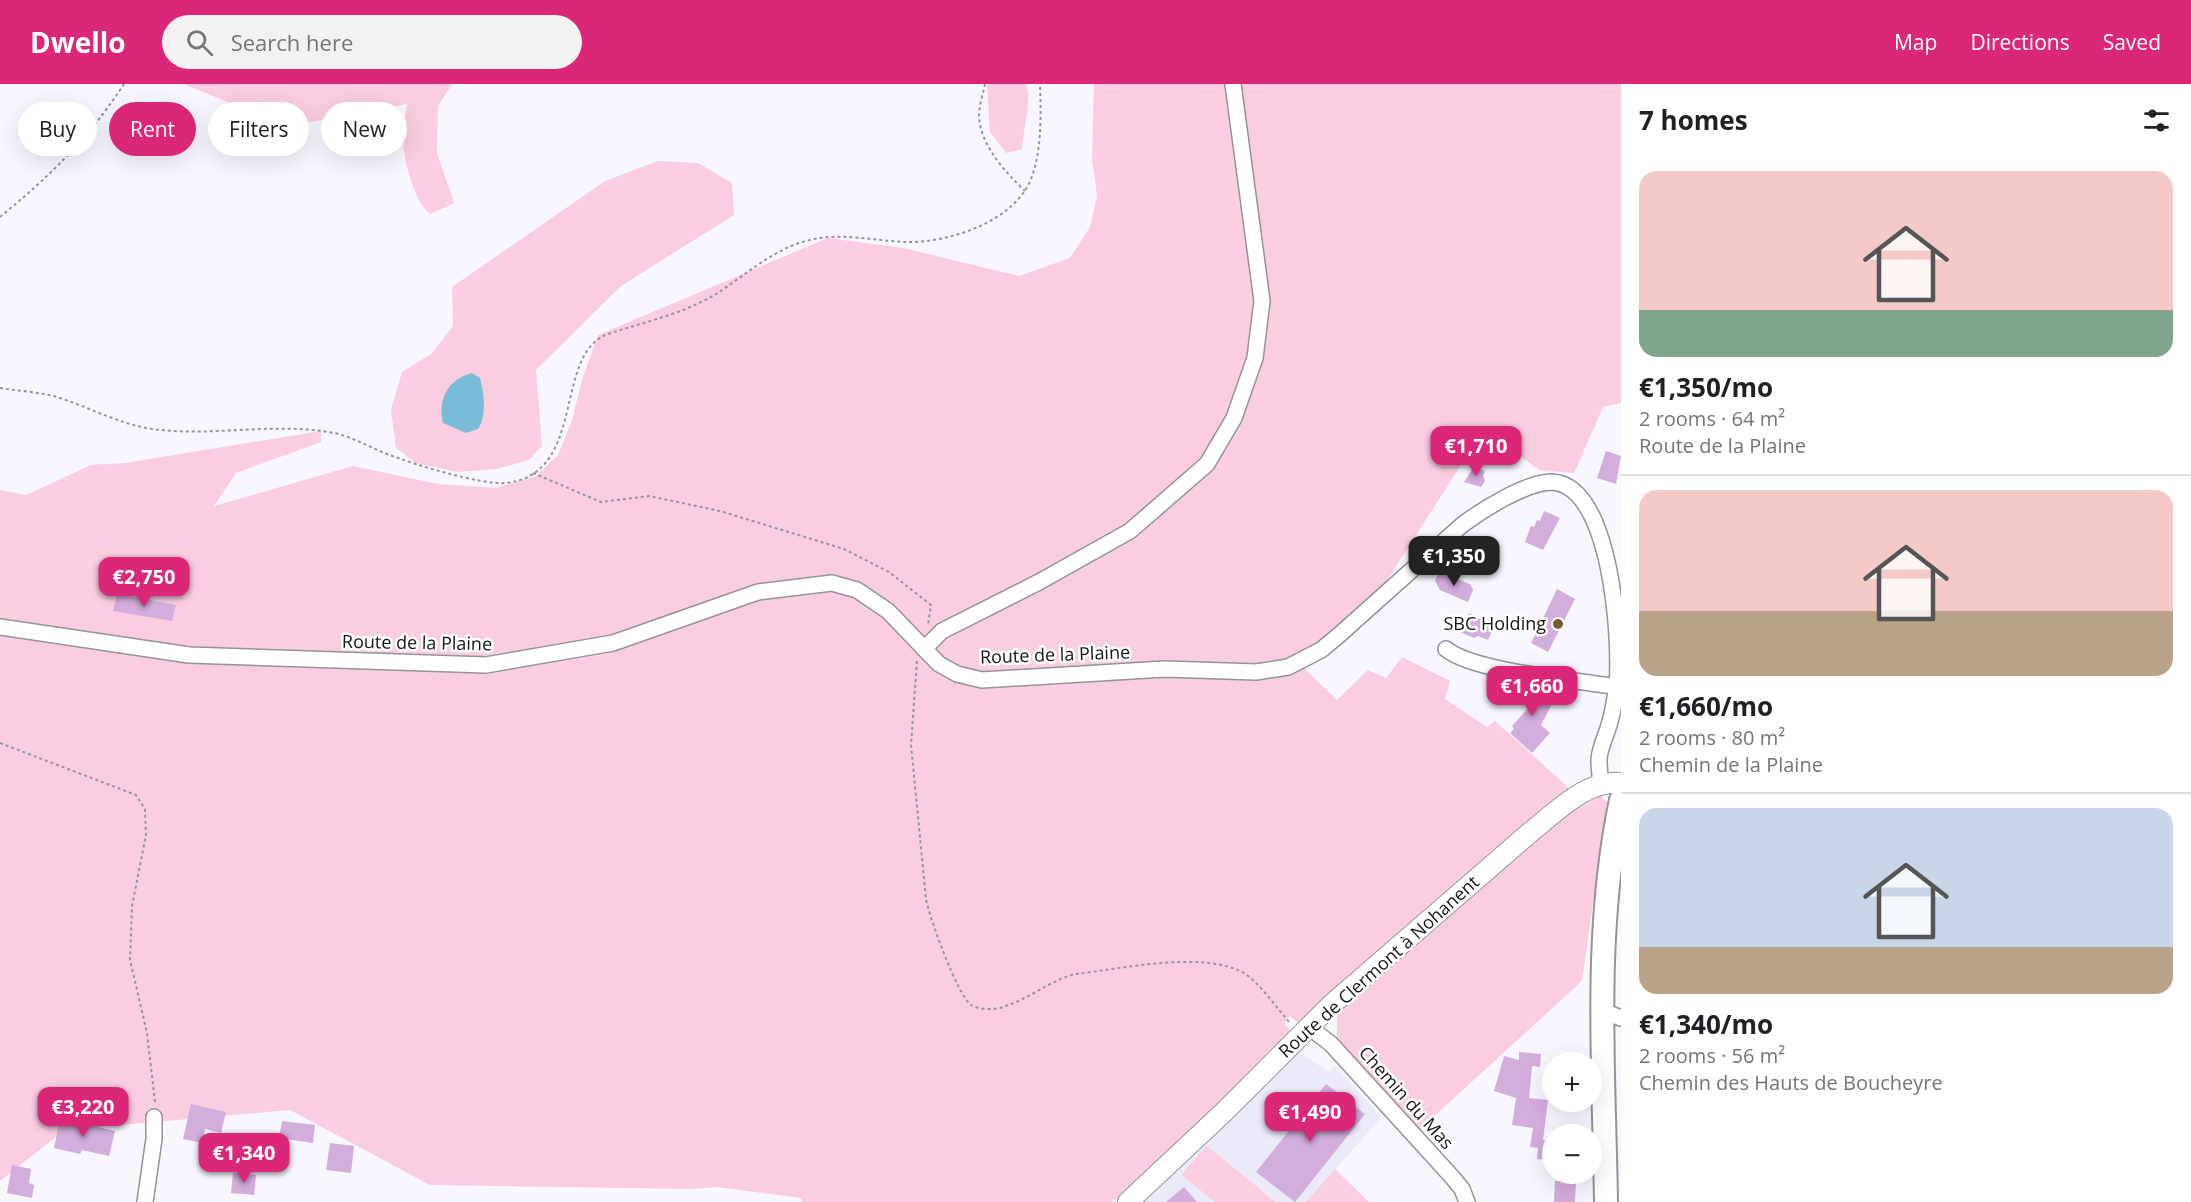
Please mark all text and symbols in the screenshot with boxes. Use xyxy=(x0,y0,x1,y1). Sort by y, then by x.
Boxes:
search box xyxy=(162,15,582,69)
text: Dwello xyxy=(30,23,126,61)
icon: search xyxy=(183,26,216,59)
text: Search here xyxy=(231,27,353,57)
text: Map xyxy=(1894,28,1937,56)
text: Directions xyxy=(1970,28,2070,56)
text: Saved xyxy=(2103,28,2161,56)
chip: Buy xyxy=(18,102,97,156)
chip: Rent xyxy=(109,102,196,156)
chip: Filters xyxy=(208,102,309,156)
chip: New xyxy=(321,102,407,156)
text: 7 homes xyxy=(1639,102,1748,138)
icon: filters xyxy=(2140,104,2173,137)
icon: home xyxy=(1852,210,1960,318)
text: €1,350/mo xyxy=(1639,369,1773,405)
text: 2 rooms · 64 m² xyxy=(1639,405,1785,432)
pin: €1,710 xyxy=(1427,426,1525,477)
text: €1,710 xyxy=(1445,432,1507,459)
text: Route de la Plaine xyxy=(1639,432,1806,459)
icon: home xyxy=(1852,529,1960,637)
pin: €1,350 xyxy=(1405,536,1503,587)
text: €1,350 xyxy=(1423,542,1485,569)
pin: €2,750 xyxy=(95,557,193,608)
text: €2,750 xyxy=(113,563,175,590)
place label: SBC Holding xyxy=(1443,611,1546,635)
marker: SBC Holding xyxy=(1551,617,1565,631)
street label: Route de la Plaine xyxy=(342,629,492,655)
street label: Route de la Plaine xyxy=(979,639,1130,669)
pin: €1,660 xyxy=(1483,666,1581,717)
text: €1,660 xyxy=(1501,672,1563,699)
text: €1,660/mo xyxy=(1639,688,1773,724)
text: 2 rooms · 80 m² xyxy=(1639,724,1785,751)
text: Chemin de la Plaine xyxy=(1639,751,1823,778)
icon: home xyxy=(1852,847,1960,955)
street label: Route de Clermont à Nohanent xyxy=(1273,870,1484,1063)
text: €1,340/mo xyxy=(1639,1006,1773,1042)
street label: Chemin du Mas xyxy=(1354,1041,1459,1154)
text: 2 rooms · 56 m² xyxy=(1639,1042,1785,1069)
map controls xyxy=(1542,1052,1602,1184)
button: + xyxy=(1542,1052,1602,1112)
text: Chemin des Hauts de Boucheyre xyxy=(1639,1069,1943,1096)
pin: €3,220 xyxy=(34,1087,132,1138)
pin: €1,490 xyxy=(1261,1092,1359,1143)
text: €3,220 xyxy=(52,1093,114,1120)
text: €1,490 xyxy=(1279,1098,1341,1125)
button: − xyxy=(1542,1124,1602,1184)
pin: €1,340 xyxy=(195,1133,293,1184)
text: €1,340 xyxy=(213,1139,275,1166)

